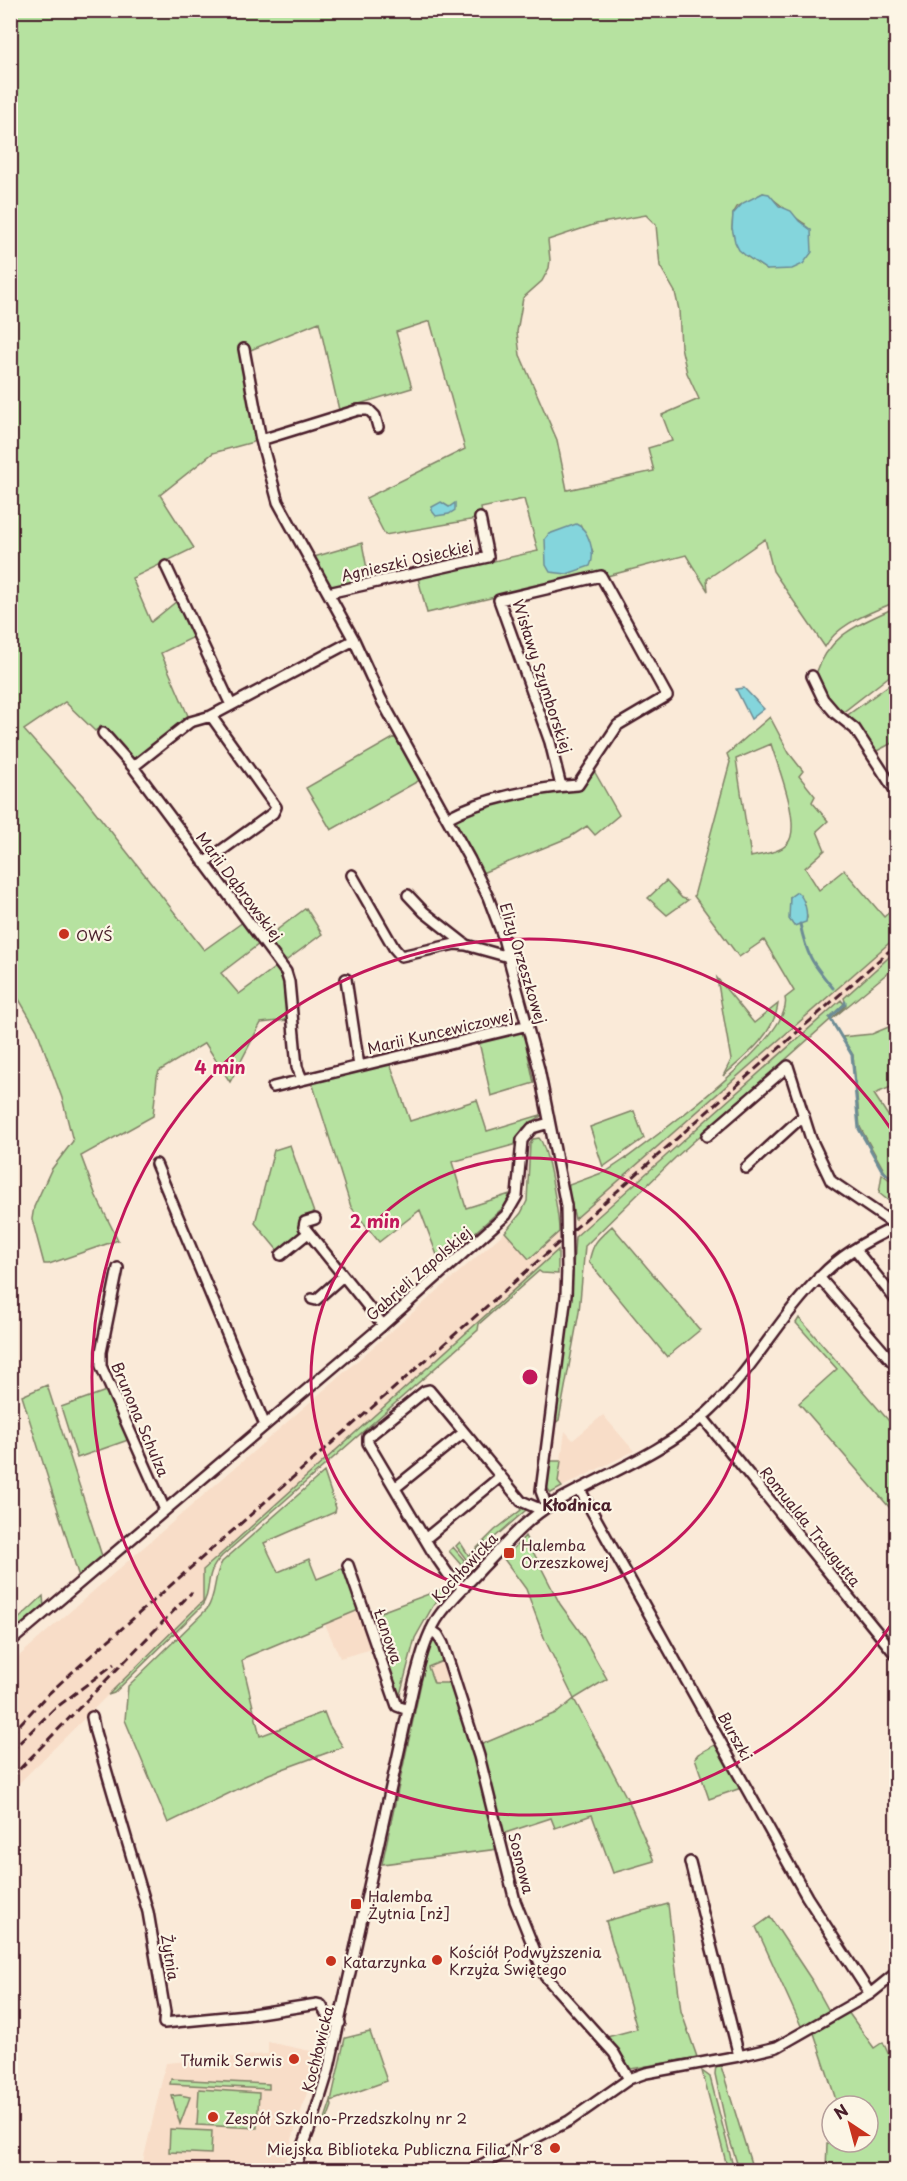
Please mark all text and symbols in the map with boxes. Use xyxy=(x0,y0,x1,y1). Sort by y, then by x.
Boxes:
street label: Agnieszki Osieckiej xyxy=(339,534,475,586)
street label: Wisławy Szymborskiej xyxy=(507,596,579,756)
street label: Marii Dąbrowskiej xyxy=(191,827,289,945)
street label: Elizy Orzeszkowej xyxy=(495,900,553,1026)
place label: OWŚ xyxy=(76,923,113,946)
marker: OWŚ xyxy=(57,927,71,941)
street label: Marii Kuncewiczowej xyxy=(365,1003,515,1059)
text: 4 min xyxy=(194,1053,246,1080)
text: 2 min xyxy=(350,1207,400,1234)
street label: Gabrieli Zapolskiej xyxy=(360,1221,476,1325)
street label: Brunona Schulza xyxy=(106,1358,176,1481)
centre of rings xyxy=(520,1367,540,1387)
street label: Romualda Traugutta xyxy=(755,1461,867,1592)
district label: Kłodnica xyxy=(542,1492,612,1516)
street label: Kochłowicka xyxy=(426,1526,503,1607)
place label: Halemba Orzeszkowej xyxy=(521,1533,609,1573)
marker: Halemba Orzeszkowej xyxy=(502,1546,516,1560)
street label: Łanowa xyxy=(369,1605,409,1667)
street label: Burszki xyxy=(713,1707,759,1765)
street label: Sosnowa xyxy=(503,1830,541,1897)
place label: Halemba Żytnia [nż] xyxy=(368,1884,450,1924)
marker: Halemba Żytnia [nż] xyxy=(349,1897,363,1911)
street label: Żytnia xyxy=(156,1932,186,1983)
place label: Kościół Podwyższenia Krzyża Świętego xyxy=(449,1940,602,1980)
place label: Katarzynka xyxy=(343,1950,427,1973)
marker: Kościół Podwyższenia Krzyża Świętego xyxy=(430,1953,444,1967)
marker: Katarzynka xyxy=(324,1954,338,1968)
street label: Kochłowicka xyxy=(295,2003,339,2095)
place label: Tłumik Serwis xyxy=(180,2048,282,2071)
marker: Tłumik Serwis xyxy=(287,2052,301,2066)
north arrow xyxy=(820,2094,880,2154)
text: N xyxy=(828,2098,853,2124)
place label: Zespół Szkolno-Przedszkolny nr 2 xyxy=(225,2106,467,2129)
marker: Zespół Szkolno-Przedszkolny nr 2 xyxy=(206,2110,220,2124)
place label: Miejska Biblioteka Publiczna Filia Nr 8 xyxy=(267,2137,543,2160)
marker: Miejska Biblioteka Publiczna Filia Nr 8 xyxy=(548,2141,562,2155)

